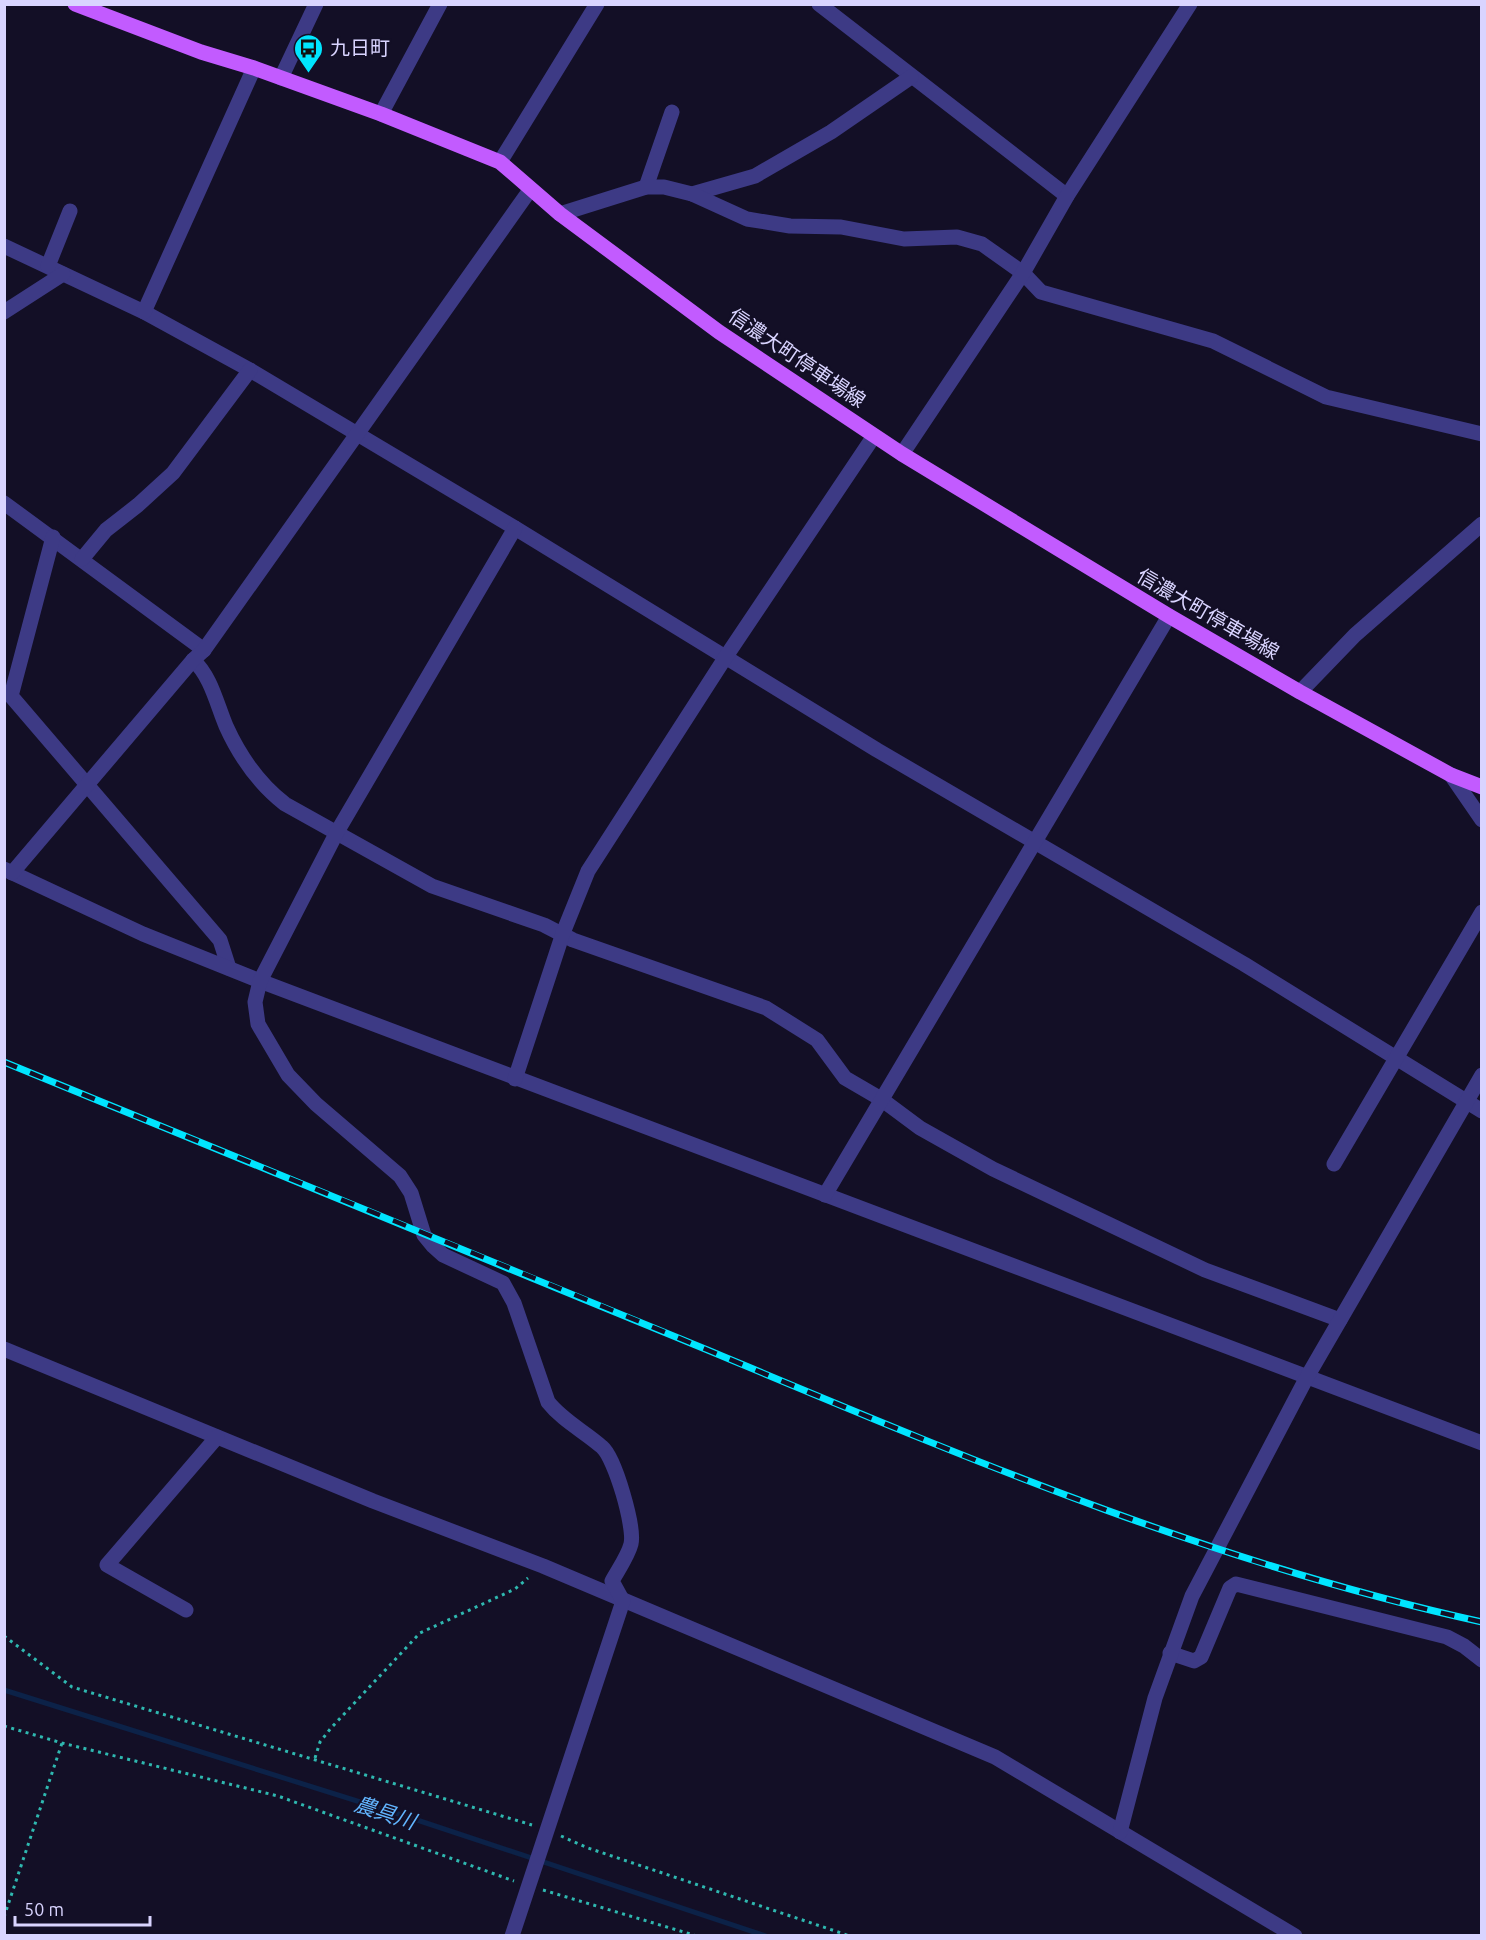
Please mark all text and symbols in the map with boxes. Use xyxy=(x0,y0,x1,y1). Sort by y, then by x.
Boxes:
bus stop icon: 九日町 xyxy=(293,32,325,74)
place label: 九日町 xyxy=(330,36,390,59)
street label: 信濃大町停車場線 xyxy=(725,303,870,412)
street label: 信濃大町停車場線 xyxy=(1133,564,1283,664)
water label: 農具川 xyxy=(352,1791,421,1834)
scale bar xyxy=(15,1889,150,1927)
text: 50 m xyxy=(24,1899,64,1919)

